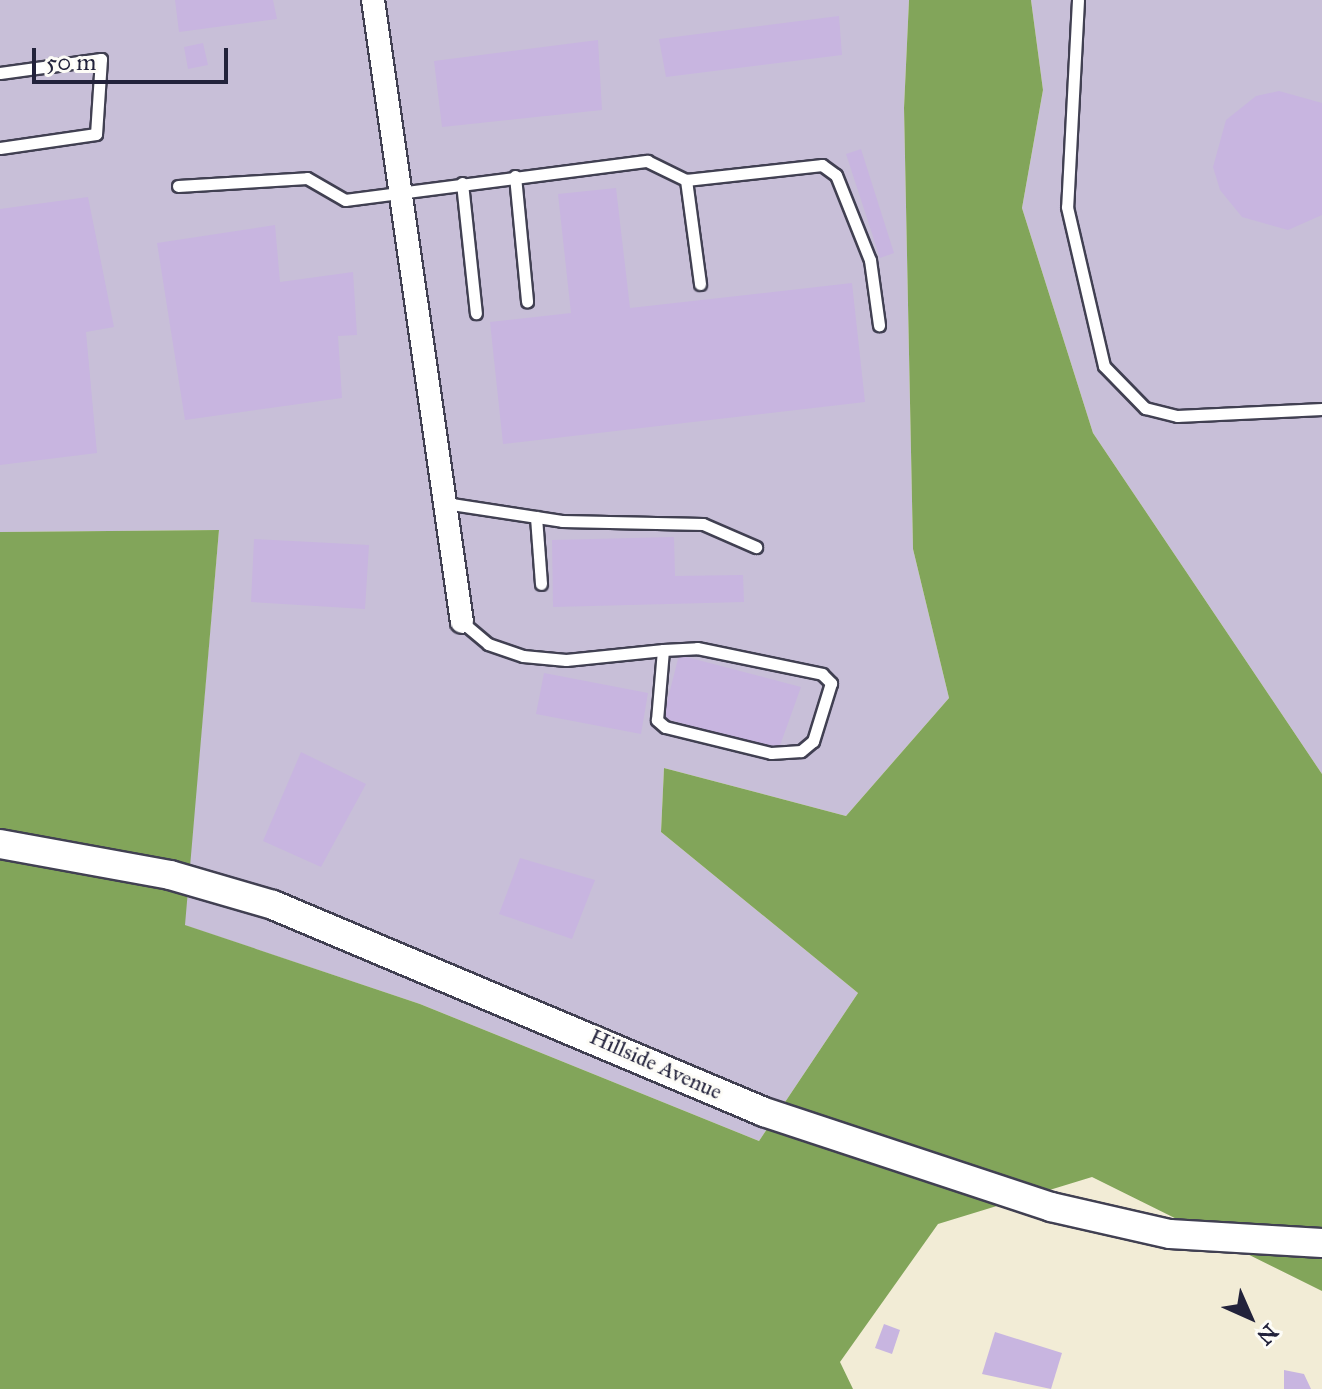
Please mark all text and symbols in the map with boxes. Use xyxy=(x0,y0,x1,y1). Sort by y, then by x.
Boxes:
scale bar xyxy=(36,32,232,82)
text: 50 m xyxy=(46,47,96,77)
street label: Hillside Avenue xyxy=(586,1023,726,1105)
north arrow xyxy=(1210,1277,1290,1357)
text: N xyxy=(1251,1318,1283,1350)

